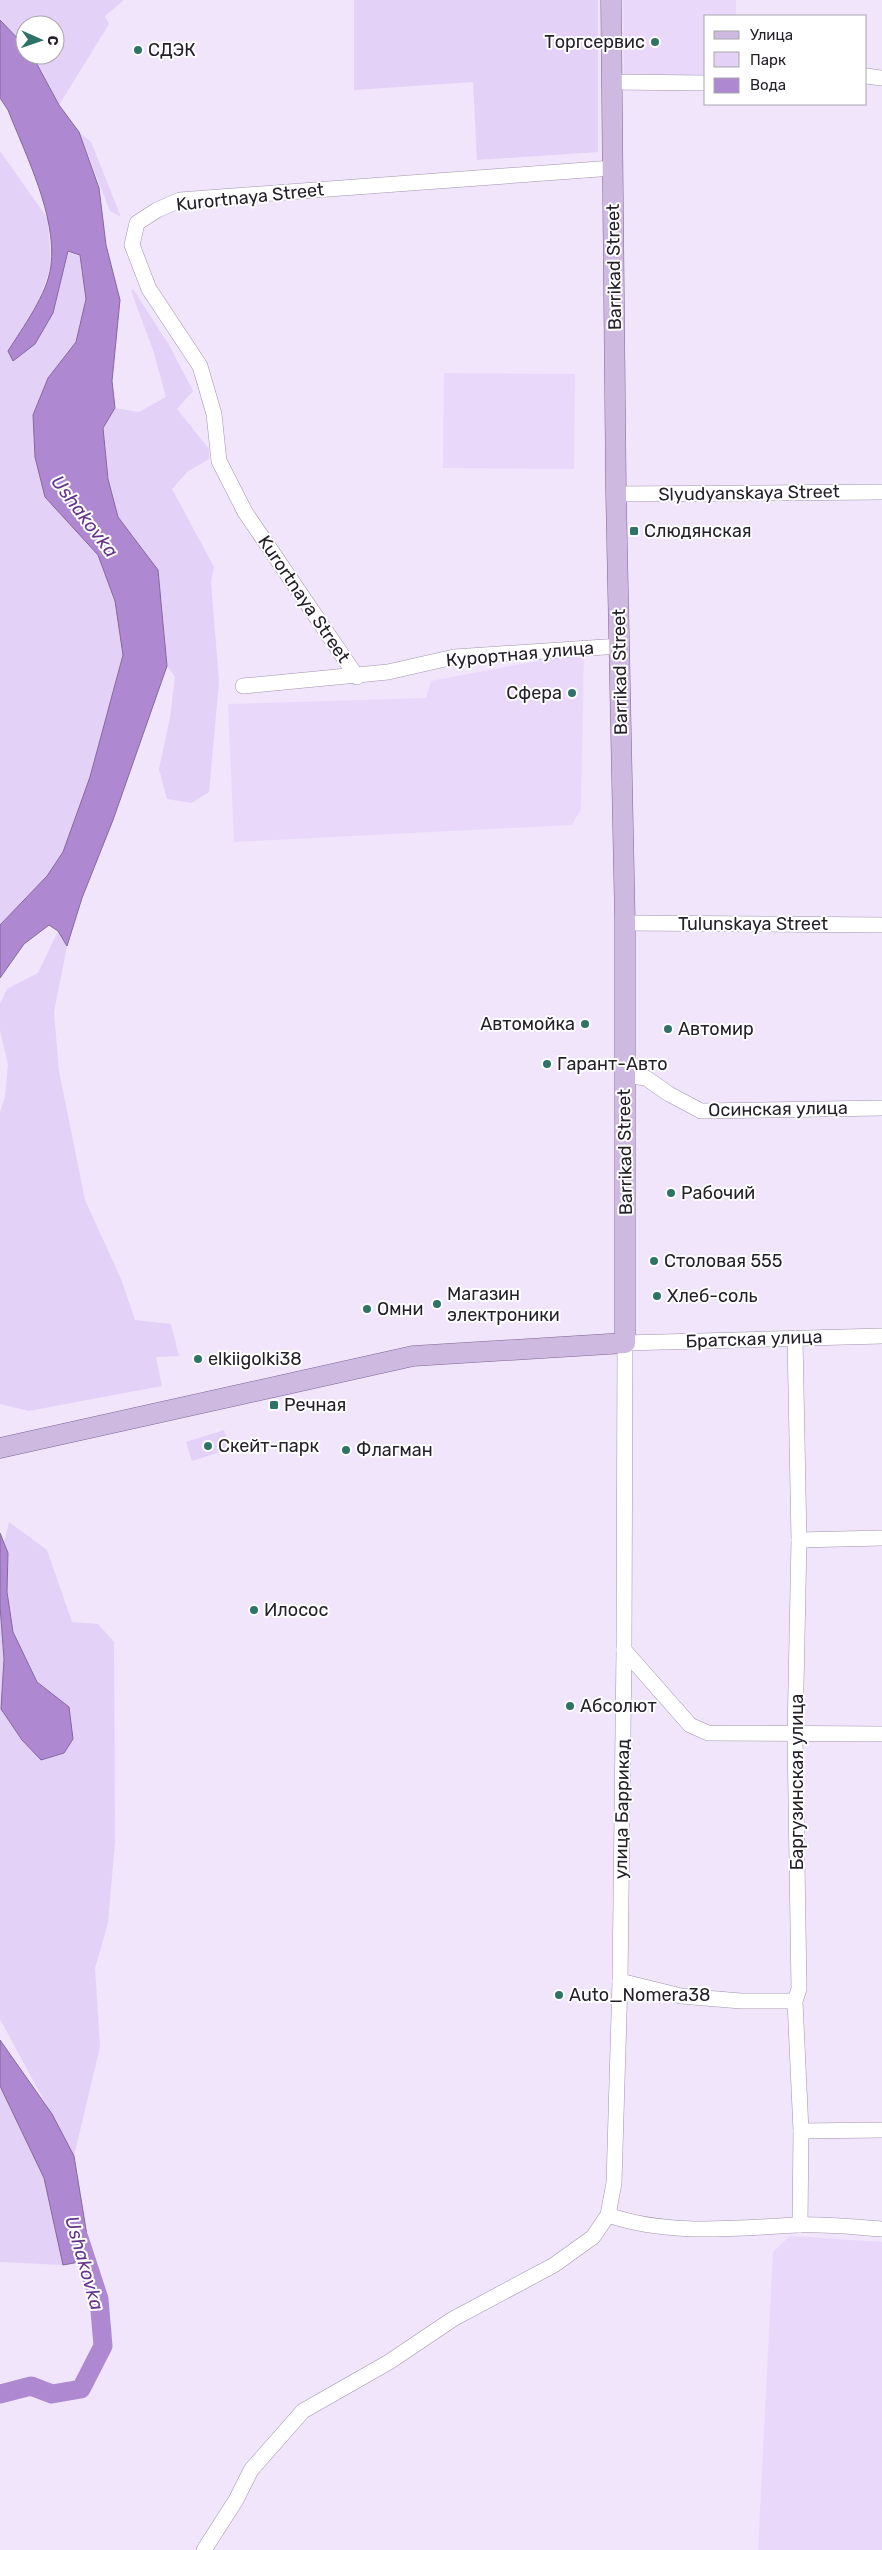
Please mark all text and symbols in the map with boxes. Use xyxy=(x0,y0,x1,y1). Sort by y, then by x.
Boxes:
north arrow xyxy=(15,15,65,65)
legend xyxy=(704,15,867,105)
text: Улица xyxy=(750,26,793,44)
place label: Торгсервис xyxy=(544,31,645,53)
text: С xyxy=(44,35,61,46)
marker: Торгсервис xyxy=(649,36,661,48)
place label: СДЭК xyxy=(148,39,196,61)
marker: СДЭК xyxy=(132,44,144,56)
text: Парк xyxy=(750,51,786,69)
text: Вода xyxy=(750,76,786,94)
street label: Kurortnaya Street xyxy=(175,178,325,216)
street label: Barrikad Street xyxy=(602,204,626,330)
water label: Ushakovka xyxy=(46,471,123,562)
street label: Slyudyanskaya Street xyxy=(658,480,840,506)
place label: Слюдянская xyxy=(644,520,752,542)
marker: Слюдянская xyxy=(628,525,640,537)
street label: Kurortnaya Street xyxy=(253,531,355,667)
street label: Barrikad Street xyxy=(608,609,632,735)
street label: Курортная улица xyxy=(445,637,595,671)
place label: Сфера xyxy=(506,682,562,704)
marker: Сфера xyxy=(566,687,578,699)
street label: Tulunskaya Street xyxy=(678,913,828,935)
place label: Автомойка xyxy=(480,1013,575,1035)
marker: Автомойка xyxy=(579,1018,591,1030)
place label: Автомир xyxy=(678,1018,754,1040)
marker: Автомир xyxy=(662,1023,674,1035)
place label: Гарант-Авто xyxy=(557,1053,668,1075)
marker: Гарант-Авто xyxy=(541,1058,553,1070)
street label: Barrikad Street xyxy=(613,1089,637,1215)
street label: Осинская улица xyxy=(708,1097,848,1121)
place label: Рабочий xyxy=(681,1182,755,1204)
marker: Рабочий xyxy=(665,1187,677,1199)
place label: Столовая 555 xyxy=(664,1250,782,1272)
marker: Столовая 555 xyxy=(648,1255,660,1267)
place label: Магазин электроники xyxy=(447,1283,560,1326)
place label: Хлеб-соль xyxy=(667,1285,758,1307)
marker: Хлеб-соль xyxy=(651,1290,663,1302)
place label: Омни xyxy=(377,1298,423,1320)
marker: Магазин электроники xyxy=(431,1298,443,1310)
marker: Омни xyxy=(361,1303,373,1315)
street label: Братская улица xyxy=(685,1326,823,1352)
place label: elkiigolki38 xyxy=(208,1348,302,1370)
marker: elkiigolki38 xyxy=(192,1353,204,1365)
place label: Речная xyxy=(284,1394,346,1416)
marker: Речная xyxy=(268,1399,280,1411)
place label: Скейт-парк xyxy=(218,1435,319,1457)
place label: Флагман xyxy=(356,1439,433,1461)
marker: Скейт-парк xyxy=(202,1440,214,1452)
marker: Флагман xyxy=(340,1444,352,1456)
place label: Илосос xyxy=(264,1599,328,1621)
marker: Илосос xyxy=(248,1604,260,1616)
street label: Баргузинская улица xyxy=(786,1694,808,1870)
place label: Абсолют xyxy=(580,1695,657,1717)
marker: Абсолют xyxy=(564,1700,576,1712)
street label: улица Баррикад xyxy=(610,1738,634,1879)
place label: Auto_Nomera38 xyxy=(569,1984,710,2006)
marker: Auto_Nomera38 xyxy=(553,1989,565,2001)
water label: Ushakovka xyxy=(60,2213,109,2313)

